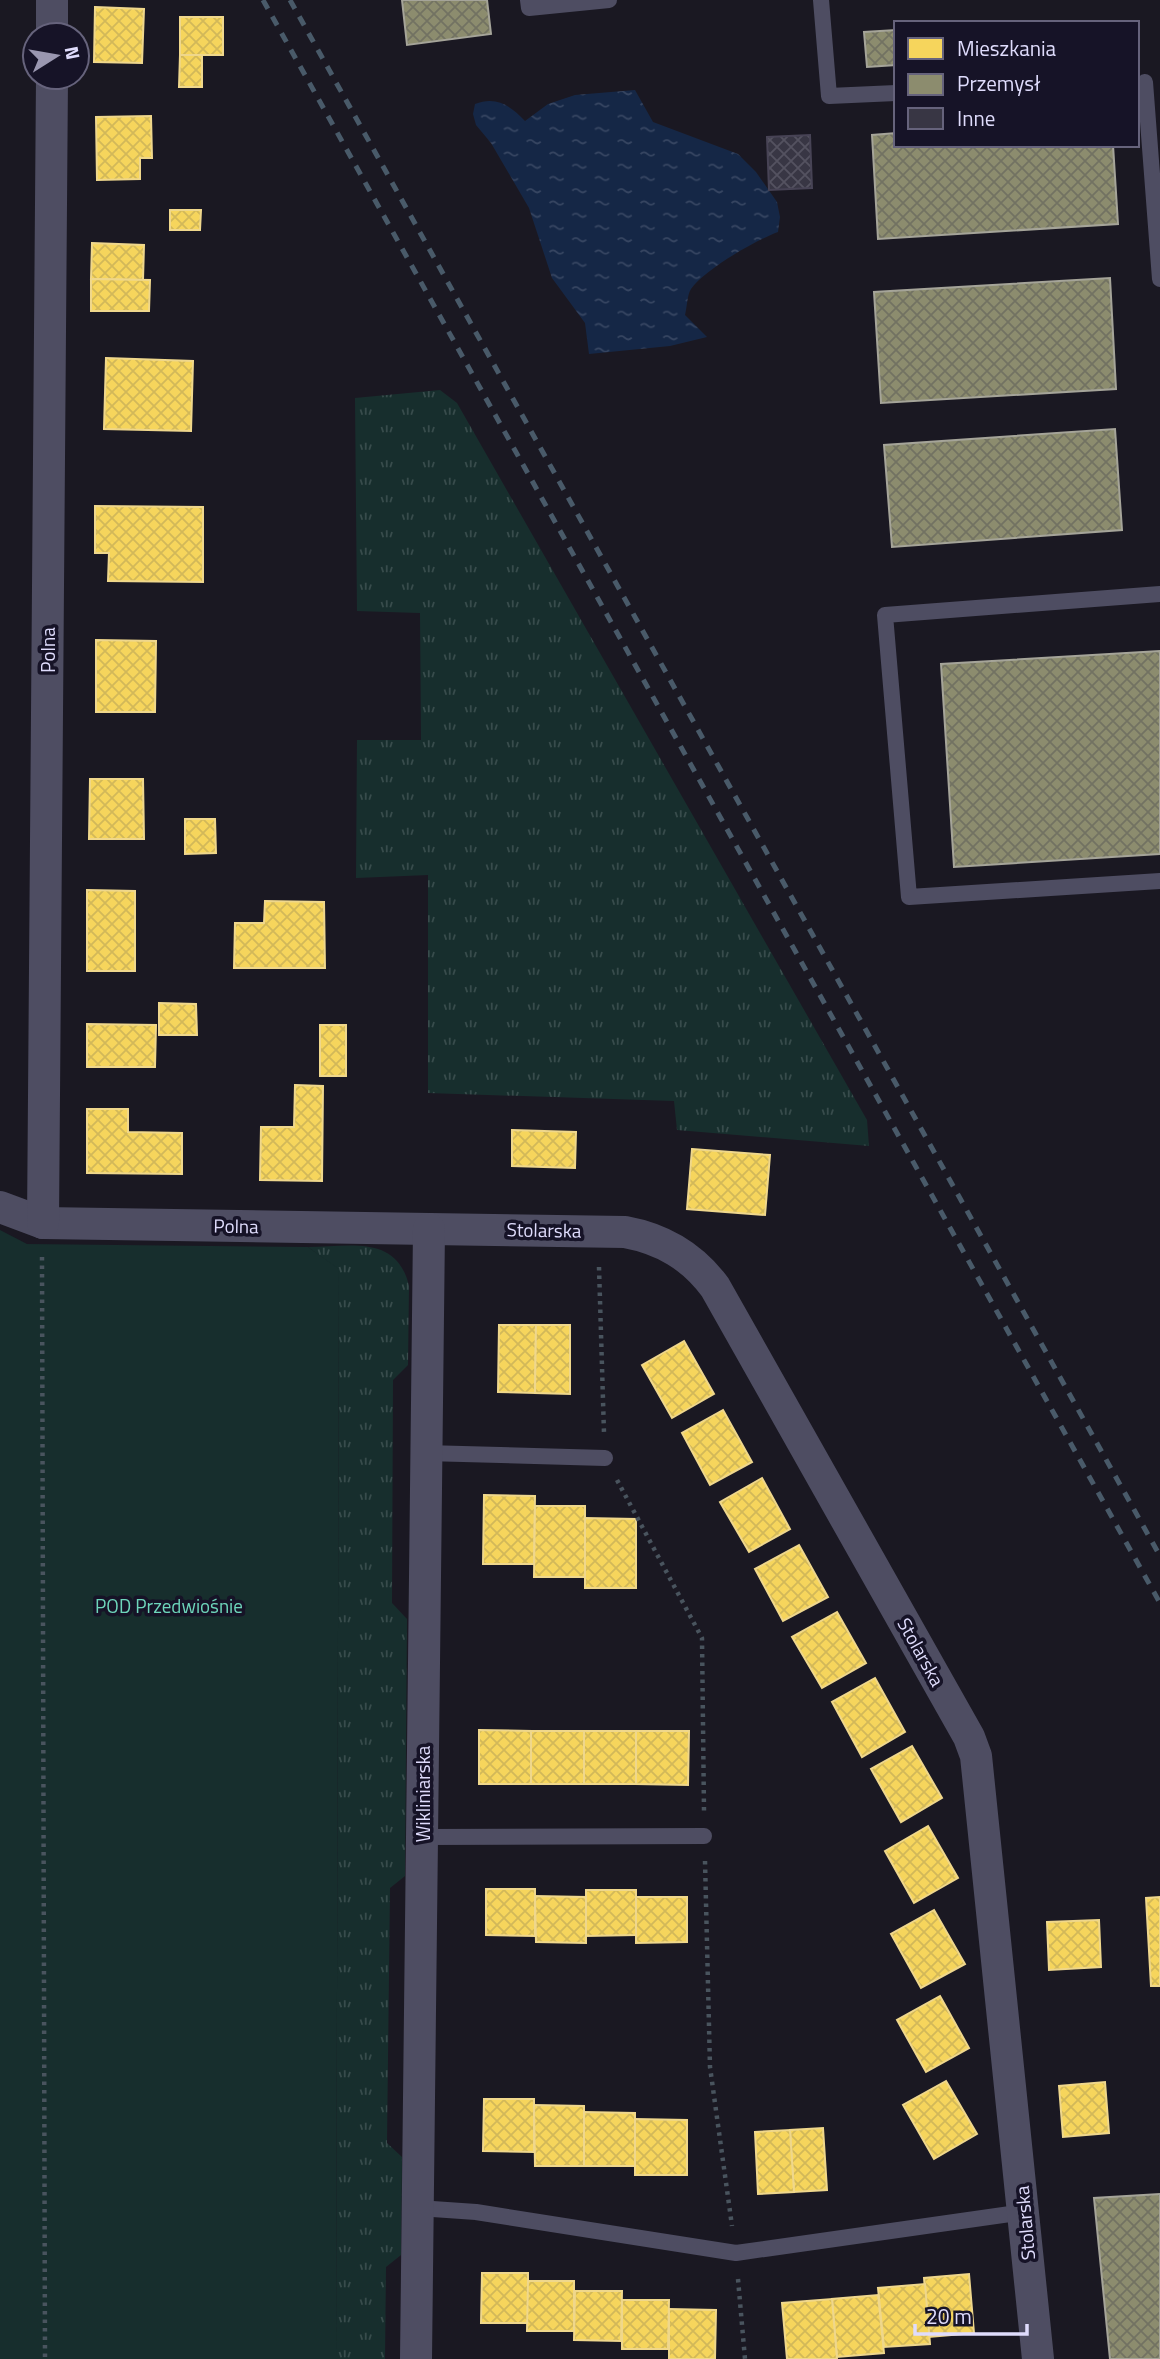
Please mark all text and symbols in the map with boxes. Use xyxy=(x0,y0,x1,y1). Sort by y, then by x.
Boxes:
north arrow xyxy=(21,21,91,91)
legend xyxy=(894,21,1139,147)
text: Mieszkania xyxy=(957,32,1057,64)
text: N xyxy=(58,43,89,62)
text: Przemysł xyxy=(957,67,1041,99)
text: Inne xyxy=(957,102,995,134)
street label: Polna xyxy=(33,627,62,673)
street label: Polna xyxy=(213,1211,259,1240)
street label: Stolarska xyxy=(506,1214,582,1245)
park label: POD Przedwiośnie xyxy=(95,1591,243,1620)
street label: Stolarska xyxy=(891,1612,952,1692)
street label: Wikliniarska xyxy=(408,1745,437,1842)
street label: Stolarska xyxy=(1007,2184,1042,2262)
scale bar xyxy=(915,2292,1027,2336)
text: 20 m xyxy=(926,2300,972,2332)

